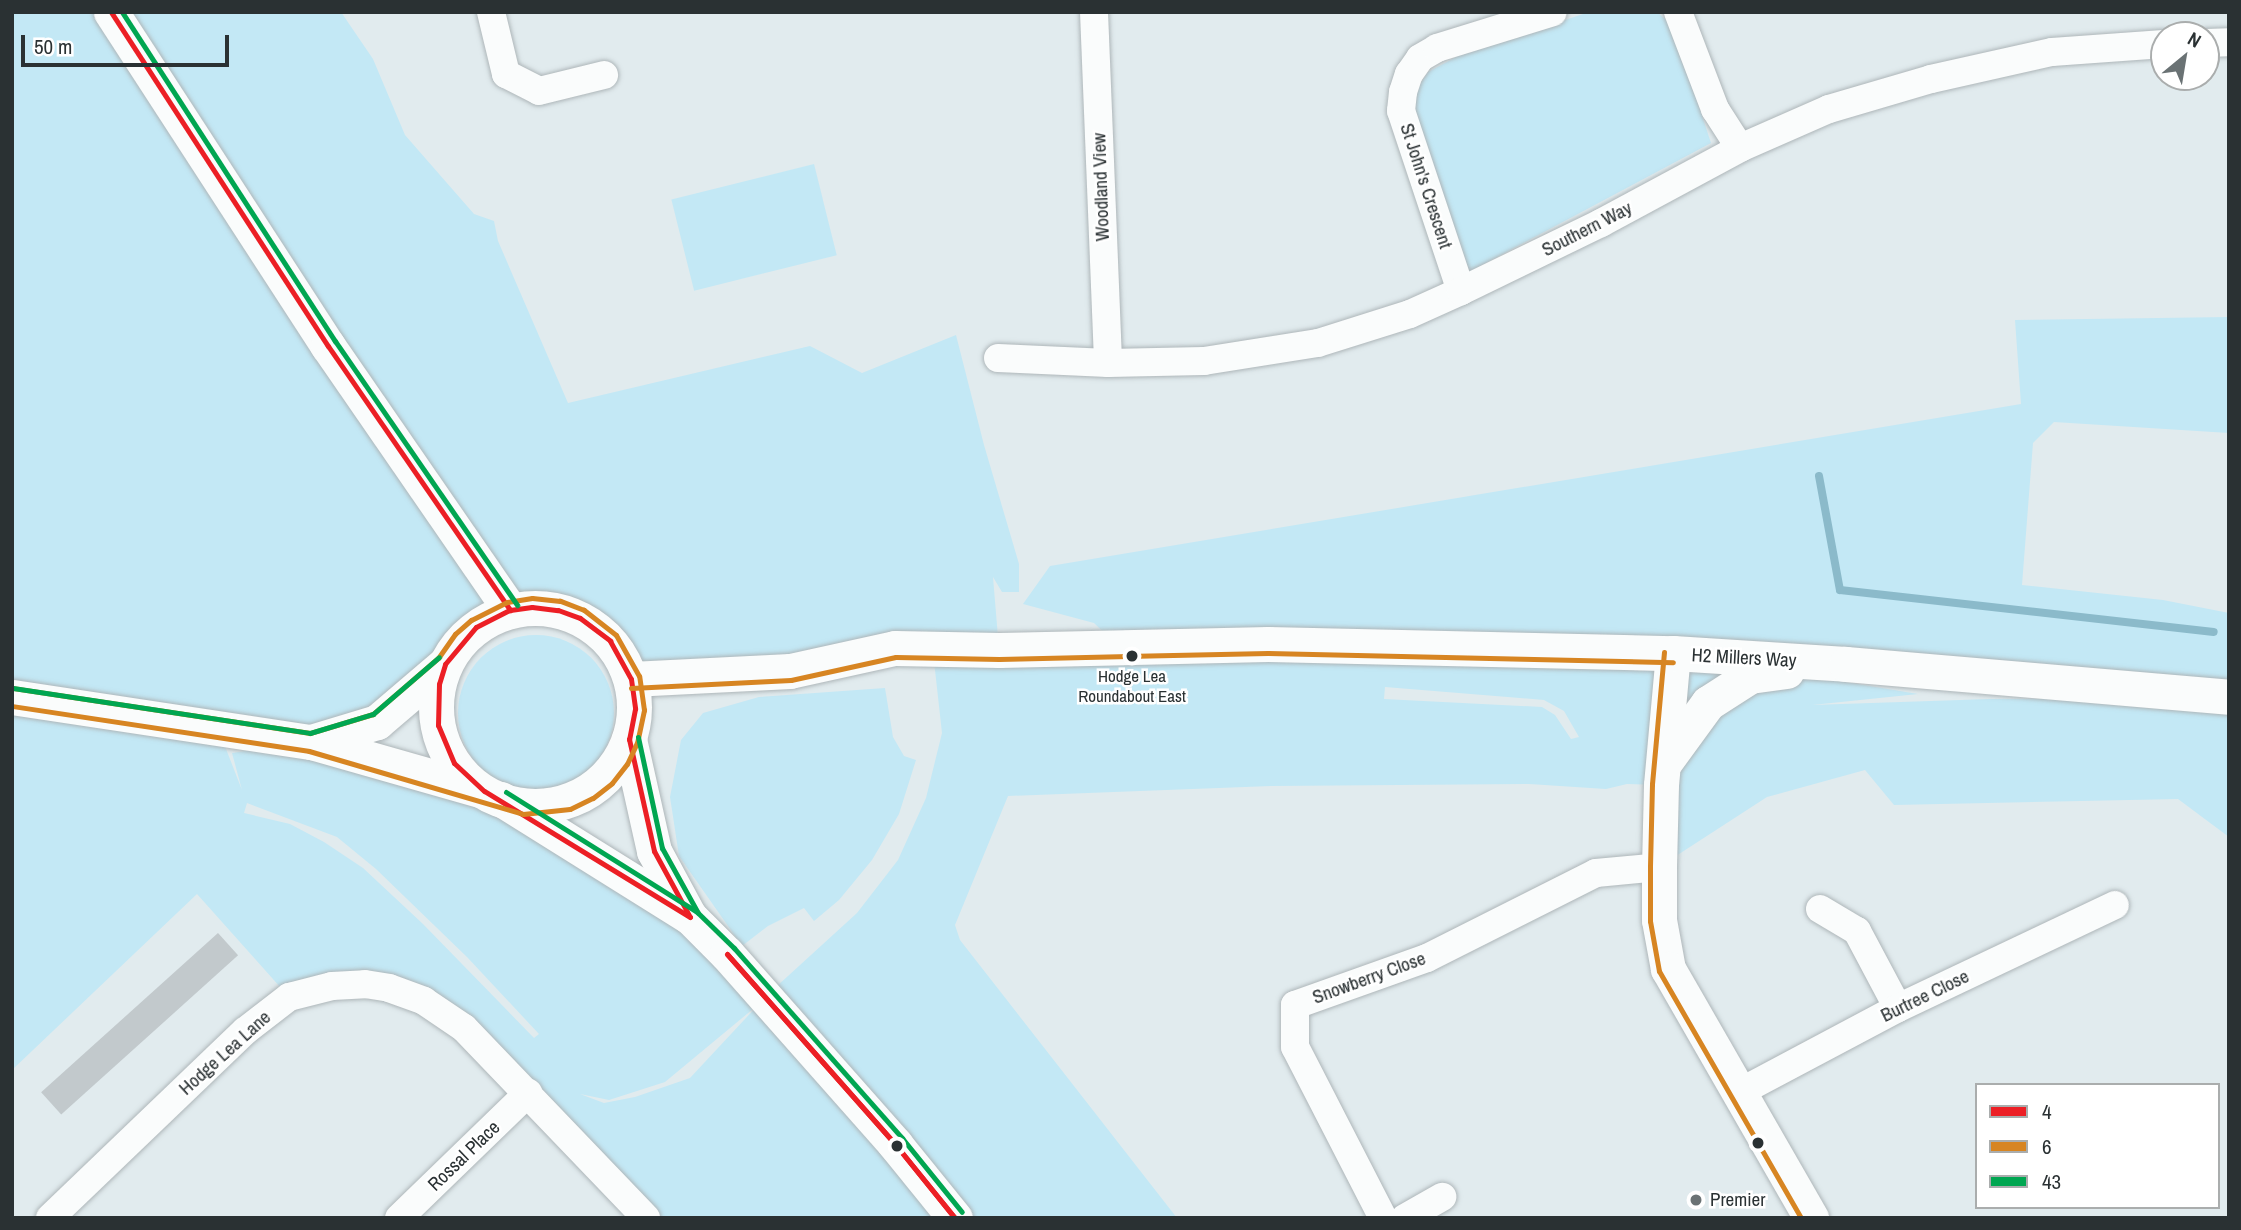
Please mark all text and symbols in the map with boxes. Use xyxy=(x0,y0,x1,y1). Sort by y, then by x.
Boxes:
scale bar xyxy=(24,21,233,65)
north arrow xyxy=(2150,21,2220,91)
text: N xyxy=(2183,25,2206,54)
text: 50 m xyxy=(34,32,72,61)
street label: St John's Crescent xyxy=(1395,121,1457,251)
street label: Woodland View xyxy=(1088,132,1114,242)
street label: Southern Way xyxy=(1538,197,1636,261)
street label: H2 Millers Way xyxy=(1691,644,1797,672)
marker: Hodge Lea Roundabout East xyxy=(1125,649,1139,663)
place label: Hodge Lea Roundabout East xyxy=(1078,666,1186,706)
street label: Snowberry Close xyxy=(1309,947,1429,1009)
street label: Burtree Close xyxy=(1877,965,1973,1027)
street label: Hodge Lea Lane xyxy=(175,1006,275,1100)
legend xyxy=(1975,1083,2220,1209)
text: 4 xyxy=(2042,1097,2052,1126)
street label: Rossal Place xyxy=(423,1116,505,1196)
text: 6 xyxy=(2042,1132,2052,1161)
unlabelled marker xyxy=(1751,1136,1765,1150)
unlabelled marker xyxy=(890,1139,904,1153)
text: 43 xyxy=(2042,1167,2061,1196)
place label: Premier xyxy=(1710,1189,1765,1211)
marker: Premier xyxy=(1688,1192,1704,1208)

